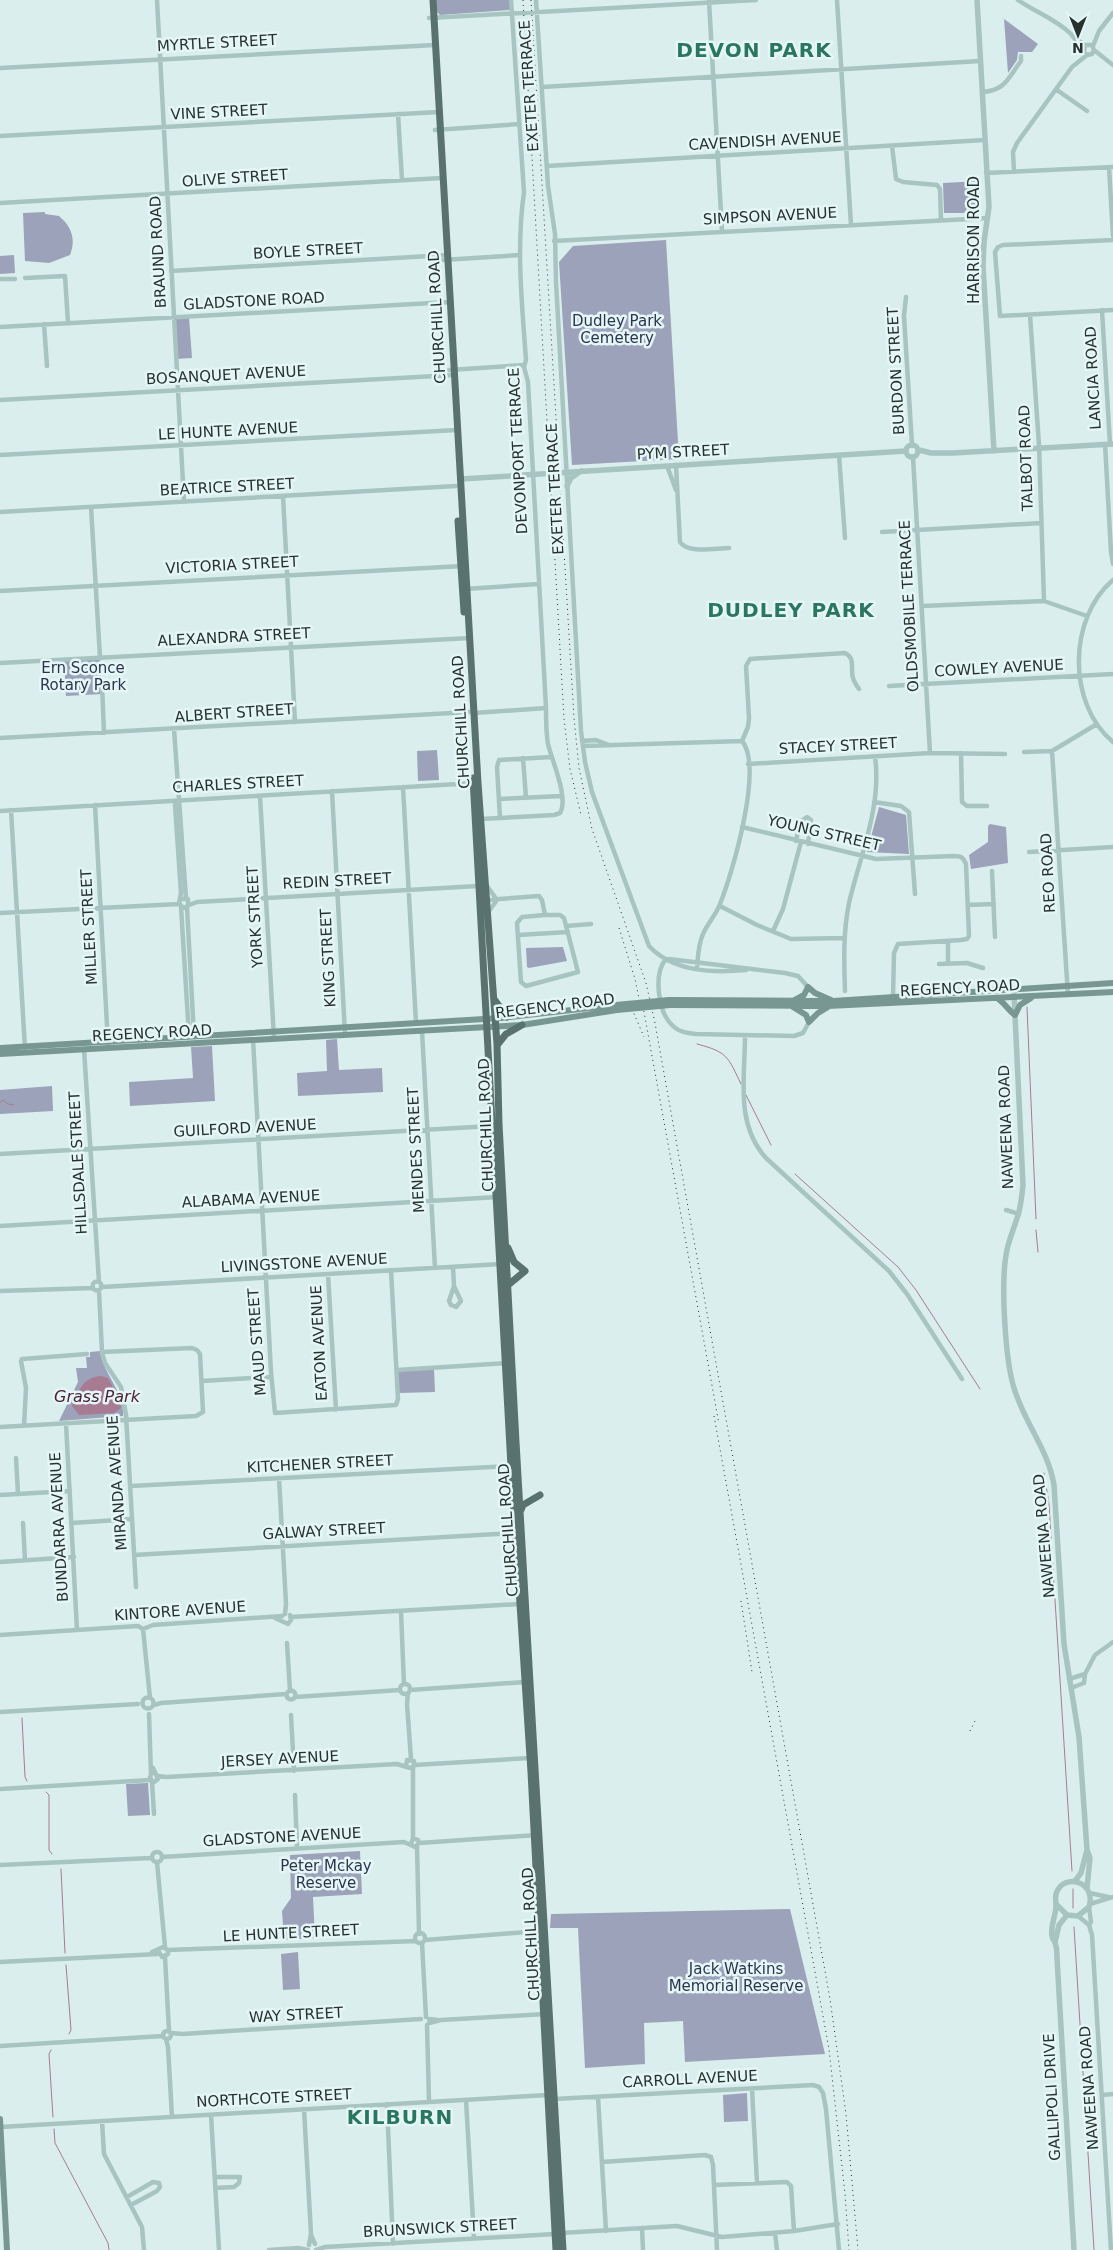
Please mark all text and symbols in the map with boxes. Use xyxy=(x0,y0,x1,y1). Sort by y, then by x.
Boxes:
north arrow xyxy=(1053,10,1103,60)
street label: EXETER TERRACE xyxy=(515,20,543,152)
street label: MYRTLE STREET xyxy=(156,31,278,55)
district label: DEVON PARK xyxy=(676,38,832,62)
text: N xyxy=(1072,40,1084,56)
street label: VINE STREET xyxy=(170,100,269,124)
street label: CAVENDISH AVENUE xyxy=(688,128,842,154)
street label: OLIVE STREET xyxy=(181,165,289,191)
street label: HARRISON ROAD xyxy=(965,176,983,304)
street label: BRAUND ROAD xyxy=(146,195,170,309)
street label: SIMPSON AVENUE xyxy=(703,204,837,228)
street label: BOYLE STREET xyxy=(253,239,364,263)
street label: CHURCHILL ROAD xyxy=(425,250,449,384)
street label: GLADSTONE ROAD xyxy=(183,288,325,314)
street label: BURDON STREET xyxy=(884,306,908,436)
park label: Dudley Park Cemetery xyxy=(572,312,662,347)
street label: LANCIA ROAD xyxy=(1081,326,1105,430)
street label: BOSANQUET AVENUE xyxy=(146,362,306,388)
street label: DEVONPORT TERRACE xyxy=(505,367,531,535)
street label: TALBOT ROAD xyxy=(1015,405,1037,512)
street label: LE HUNTE AVENUE xyxy=(158,418,298,444)
street label: EXETER TERRACE xyxy=(543,423,567,555)
street label: PYM STREET xyxy=(636,441,731,463)
street label: BEATRICE STREET xyxy=(159,474,296,500)
street label: OLDSMOBILE TERRACE xyxy=(896,520,922,692)
street label: VICTORIA STREET xyxy=(165,552,300,577)
district label: DUDLEY PARK xyxy=(707,598,875,622)
street label: ALEXANDRA STREET xyxy=(157,624,312,650)
street label: CHURCHILL ROAD xyxy=(449,655,473,789)
street label: COWLEY AVENUE xyxy=(934,656,1064,680)
park label: Ern Sconce Rotary Park xyxy=(40,659,126,694)
street label: ALBERT STREET xyxy=(174,700,295,726)
street label: STACEY STREET xyxy=(778,734,899,758)
street label: CHARLES STREET xyxy=(172,772,305,796)
street label: YOUNG STREET xyxy=(765,811,883,855)
street label: REO ROAD xyxy=(1037,832,1059,914)
street label: YORK STREET xyxy=(243,865,267,970)
street label: MILLER STREET xyxy=(77,868,101,985)
street label: REDIN STREET xyxy=(282,869,393,893)
street label: KING STREET xyxy=(316,907,340,1008)
street label: REGENCY ROAD xyxy=(900,976,1020,1000)
street label: REGENCY ROAD xyxy=(494,990,616,1022)
street label: REGENCY ROAD xyxy=(92,1021,212,1045)
street label: CHURCHILL ROAD xyxy=(475,1058,497,1192)
street label: NAWEENA ROAD xyxy=(995,1064,1017,1190)
street label: MENDES STREET xyxy=(404,1086,428,1213)
street label: HILLSDALE STREET xyxy=(65,1090,91,1235)
street label: GUILFORD AVENUE xyxy=(173,1115,317,1141)
street label: ALABAMA AVENUE xyxy=(181,1186,321,1212)
street label: LIVINGSTONE AVENUE xyxy=(220,1250,388,1276)
street label: EATON AVENUE xyxy=(307,1284,331,1402)
street label: MAUD STREET xyxy=(244,1287,270,1396)
water label: Grass Park xyxy=(54,1387,141,1406)
street label: MIRANDA AVENUE xyxy=(103,1415,131,1551)
street label: KITCHENER STREET xyxy=(246,1451,395,1477)
street label: BUNDARRA AVENUE xyxy=(46,1452,72,1602)
street label: CHURCHILL ROAD xyxy=(494,1463,522,1597)
street label: NAWEENA ROAD xyxy=(1030,1473,1058,1599)
street label: GALWAY STREET xyxy=(262,1519,387,1543)
street label: KINTORE AVENUE xyxy=(114,1597,246,1625)
street label: JERSEY AVENUE xyxy=(220,1747,339,1771)
street label: GLADSTONE AVENUE xyxy=(202,1824,362,1850)
park label: Peter Mckay Reserve xyxy=(280,1857,372,1892)
street label: CHURCHILL ROAD xyxy=(519,1867,543,2001)
street label: LE HUNTE STREET xyxy=(222,1920,361,1946)
park label: Jack Watkins Memorial Reserve xyxy=(669,1960,803,1995)
street label: WAY STREET xyxy=(248,2004,344,2026)
street label: NAWEENA ROAD xyxy=(1076,2025,1102,2151)
street label: GALLIPOLI DRIVE xyxy=(1040,2033,1064,2161)
street label: CARROLL AVENUE xyxy=(622,2066,758,2092)
street label: NORTHCOTE STREET xyxy=(196,2085,353,2111)
district label: KILBURN xyxy=(347,2105,453,2129)
street label: BRUNSWICK STREET xyxy=(363,2215,518,2241)

